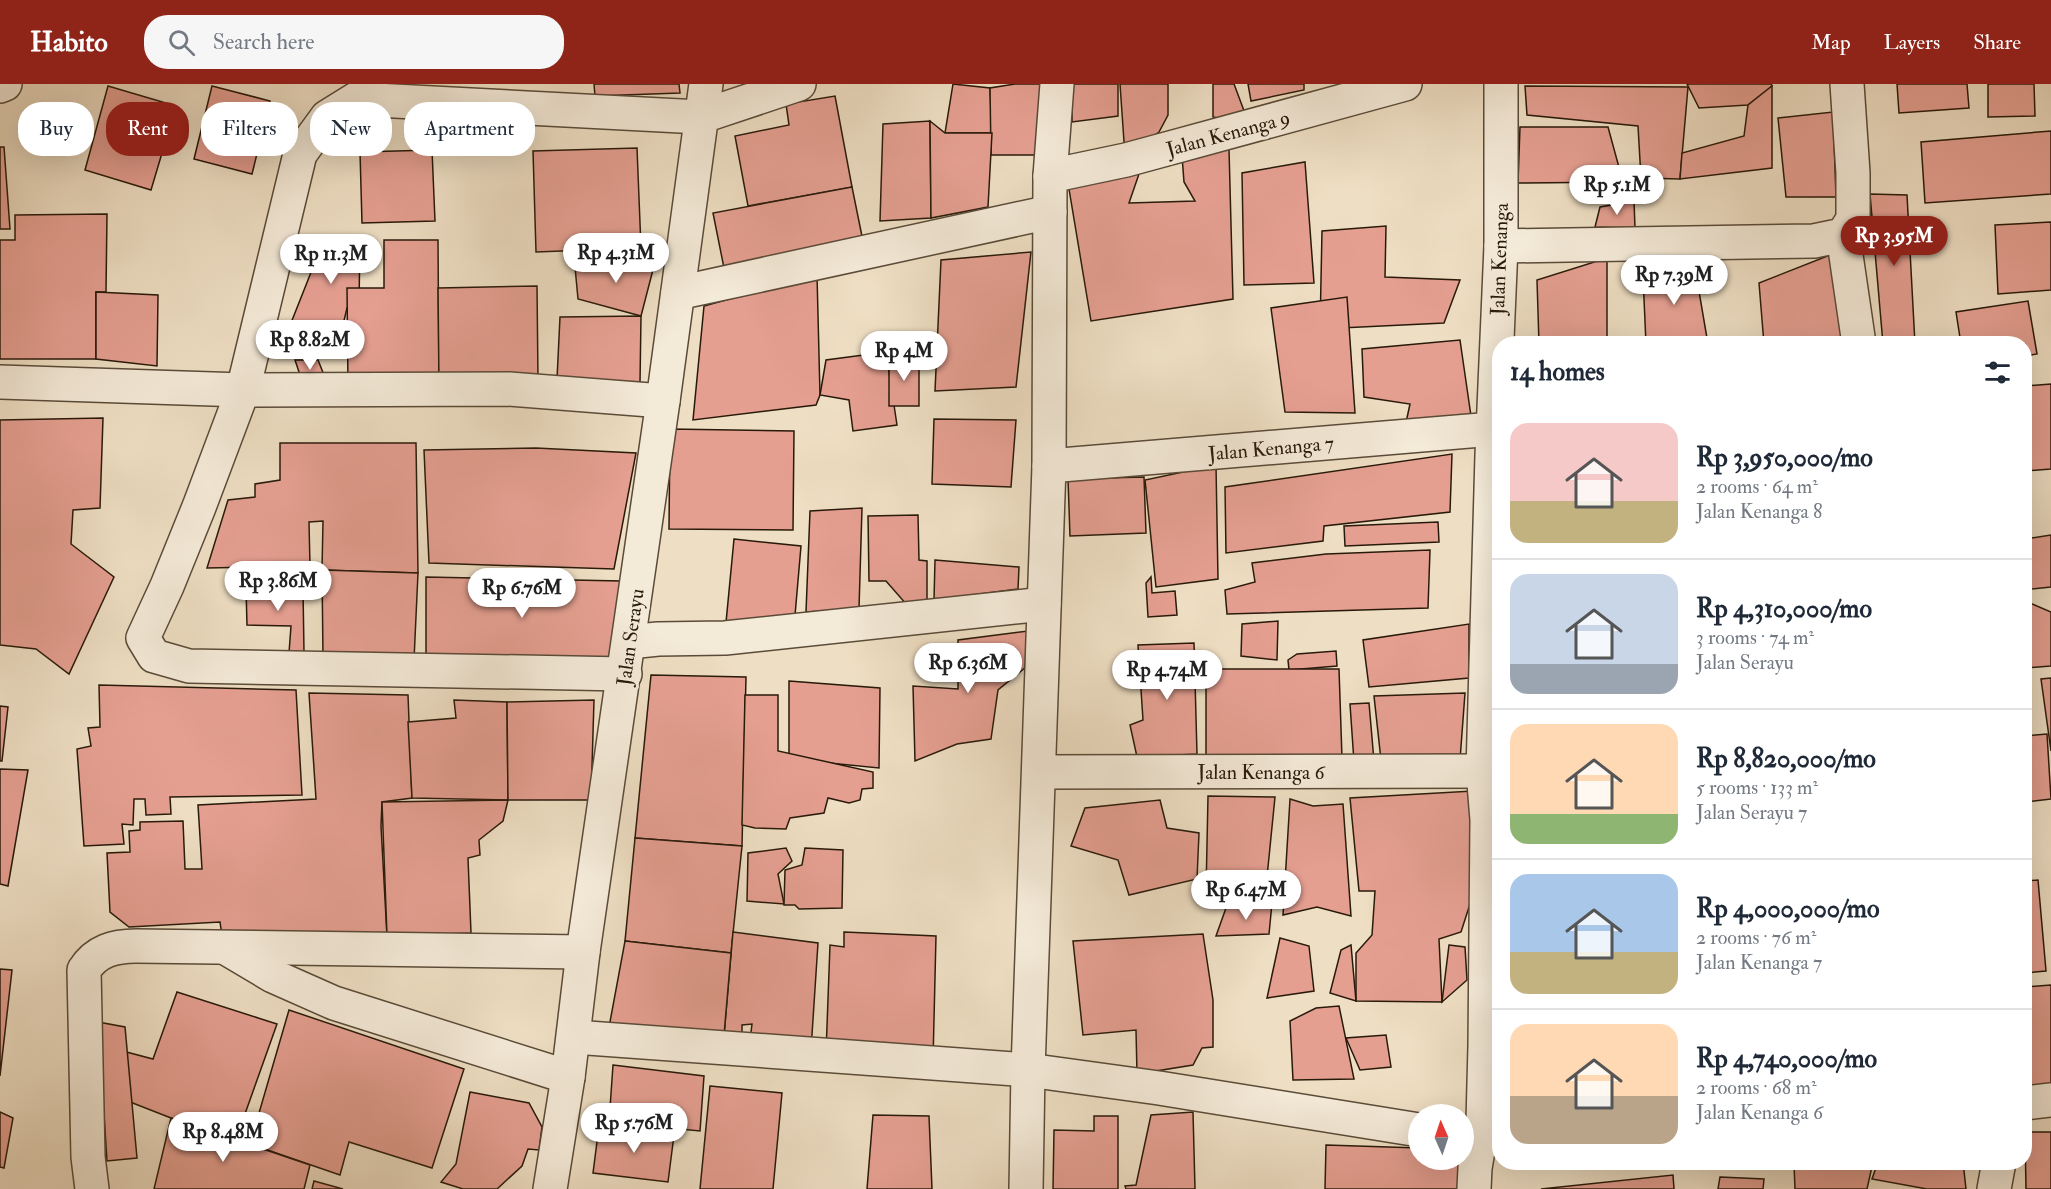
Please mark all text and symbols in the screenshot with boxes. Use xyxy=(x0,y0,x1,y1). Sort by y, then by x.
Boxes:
search box xyxy=(144,15,564,69)
text: Habito xyxy=(30,25,108,60)
icon: search xyxy=(165,26,198,59)
text: Search here xyxy=(213,28,315,56)
text: Map xyxy=(1811,29,1851,56)
text: Layers xyxy=(1884,29,1940,56)
text: Share xyxy=(1973,29,2021,56)
chip: Buy xyxy=(18,102,94,156)
chip: Rent xyxy=(106,102,189,156)
chip: Filters xyxy=(201,102,298,156)
chip: New xyxy=(310,102,392,156)
chip: Apartment xyxy=(404,102,535,156)
street label: Jalan Kenanga 9 xyxy=(1162,105,1293,162)
pin: Rp 5.1M xyxy=(1562,165,1672,216)
text: Rp 5.1M xyxy=(1583,172,1651,197)
street label: Jalan Kenanga xyxy=(1485,201,1514,317)
pin: Rp 3.95M xyxy=(1832,216,1956,267)
text: Rp 3.95M xyxy=(1855,223,1933,248)
pin: Rp 4.31M xyxy=(554,233,678,284)
pin: Rp 11.3M xyxy=(269,234,393,285)
text: Rp 4.31M xyxy=(577,240,655,265)
text: Rp 11.3M xyxy=(294,241,368,266)
pin: Rp 7.39M xyxy=(1612,255,1736,306)
text: Rp 7.39M xyxy=(1635,262,1713,287)
pin: Rp 8.82M xyxy=(248,320,372,371)
text: Rp 8.82M xyxy=(270,327,350,352)
pin: Rp 4M xyxy=(862,331,946,382)
text: Rp 4M xyxy=(875,338,933,363)
text: 14 homes xyxy=(1510,356,1605,388)
icon: filters xyxy=(1981,356,2014,389)
street label: Jalan Kenanga 7 xyxy=(1206,431,1335,467)
text: Rp 3,950,000/mo xyxy=(1696,442,1873,474)
icon: home xyxy=(1558,447,1630,519)
text: 2 rooms · 64 m² xyxy=(1696,474,1818,499)
text: Jalan Kenanga 8 xyxy=(1696,499,1822,524)
pin: Rp 3.86M xyxy=(216,561,340,612)
text: Rp 3.86M xyxy=(238,568,318,593)
pin: Rp 6.76M xyxy=(460,568,584,619)
text: Rp 6.76M xyxy=(482,575,562,600)
street label: Jalan Serayu xyxy=(611,587,650,688)
text: Rp 4,310,000/mo xyxy=(1696,593,1872,625)
icon: home xyxy=(1558,598,1630,670)
text: 3 rooms · 74 m² xyxy=(1696,625,1814,650)
pin: Rp 6.36M xyxy=(906,643,1030,694)
text: Rp 6.36M xyxy=(928,650,1008,675)
pin: Rp 4.74M xyxy=(1105,650,1229,701)
text: Jalan Serayu xyxy=(1696,650,1794,675)
text: Rp 4.74M xyxy=(1126,657,1208,682)
text: Rp 8,820,000/mo xyxy=(1696,743,1876,775)
icon: home xyxy=(1558,748,1630,820)
street label: Jalan Kenanga 6 xyxy=(1196,760,1325,785)
text: 5 rooms · 133 m² xyxy=(1696,775,1818,800)
text: Jalan Serayu 7 xyxy=(1696,800,1807,825)
pin: Rp 6.47M xyxy=(1184,870,1308,921)
text: Rp 6.47M xyxy=(1205,877,1287,902)
text: Rp 4,000,000/mo xyxy=(1696,893,1879,925)
icon: home xyxy=(1558,898,1630,970)
text: 2 rooms · 76 m² xyxy=(1696,925,1816,950)
text: Jalan Kenanga 7 xyxy=(1696,950,1822,975)
text: Rp 4,740,000/mo xyxy=(1696,1043,1877,1075)
icon: home xyxy=(1558,1048,1630,1120)
text: 2 rooms · 68 m² xyxy=(1696,1075,1817,1100)
text: Jalan Kenanga 6 xyxy=(1696,1100,1823,1125)
pin: Rp 5.76M xyxy=(572,1103,696,1154)
north arrow xyxy=(1408,1104,1474,1170)
map controls xyxy=(1408,1104,1474,1170)
text: Rp 5.76M xyxy=(595,1110,673,1135)
pin: Rp 8.48M xyxy=(161,1112,285,1163)
text: Rp 8.48M xyxy=(182,1119,264,1144)

